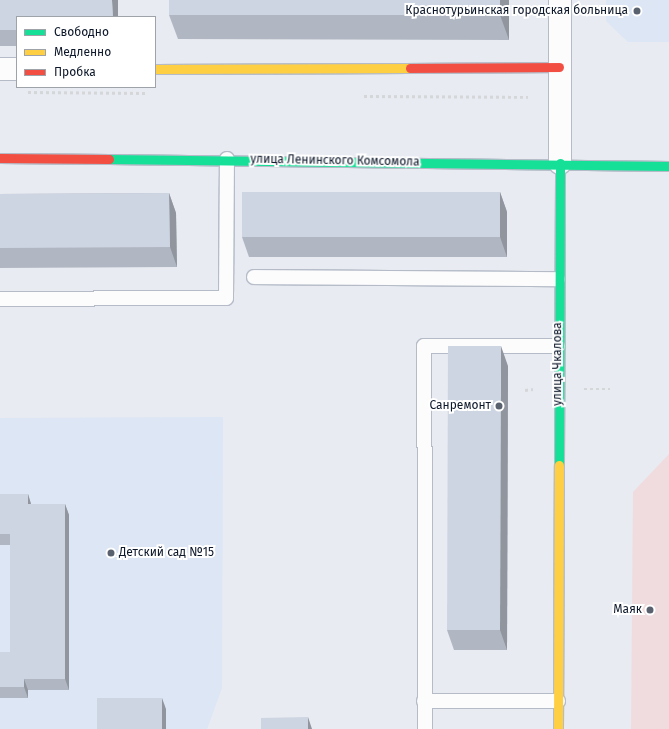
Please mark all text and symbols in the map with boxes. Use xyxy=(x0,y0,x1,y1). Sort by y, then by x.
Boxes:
place label: Краснотурьинская городская больница xyxy=(405,4,628,18)
marker: Краснотурьинская городская больница xyxy=(631,5,643,17)
legend xyxy=(16,16,156,88)
text: Свободно xyxy=(54,25,109,39)
text: Медленно xyxy=(54,45,111,59)
text: Пробка xyxy=(54,65,96,79)
street label: улица Ленинского Комсомола xyxy=(250,152,420,170)
street label: улица Чкалова xyxy=(551,322,565,406)
place label: Санремонт xyxy=(430,399,491,413)
marker: Санремонт xyxy=(494,401,504,411)
place label: Детский сад №15 xyxy=(119,546,214,560)
marker: Детский сад №15 xyxy=(106,548,116,558)
place label: Маяк xyxy=(613,603,642,617)
marker: Маяк xyxy=(645,605,655,615)

